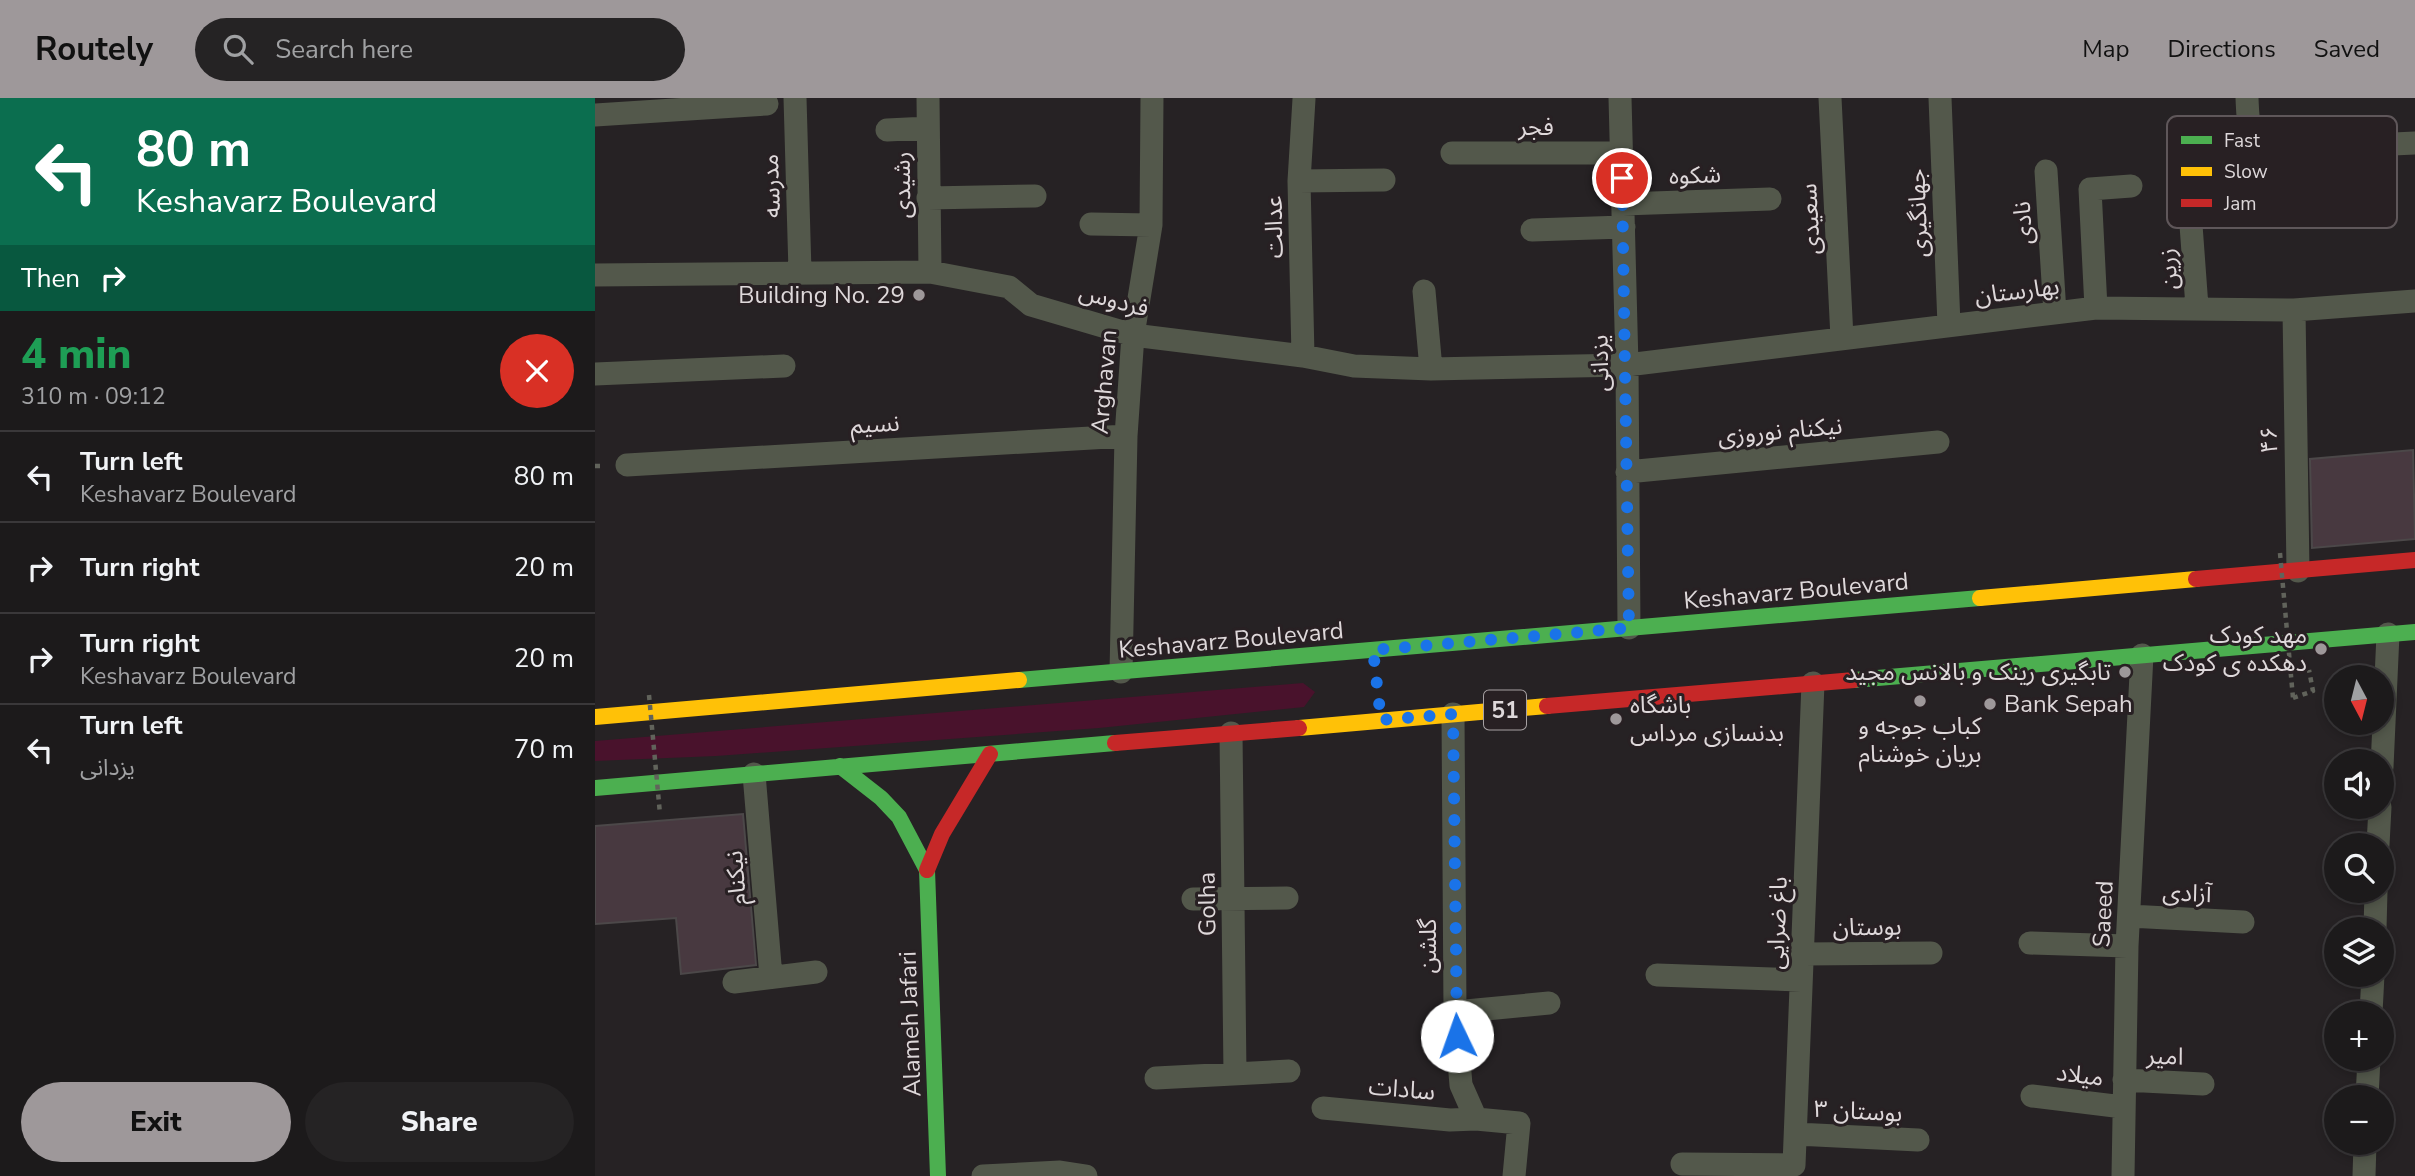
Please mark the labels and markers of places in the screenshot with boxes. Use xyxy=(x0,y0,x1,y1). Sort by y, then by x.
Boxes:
pin xyxy=(1592,148,1652,208)
place label: Building No. 29 xyxy=(738,279,905,311)
marker: Building No. 29 xyxy=(911,287,927,303)
place label: مهد کودک دهکده ی کودک xyxy=(2163,619,2307,679)
marker: مهد کودک دهکده ی کودک xyxy=(2313,641,2329,657)
place label: تابگیری رینک و بالانس مجید xyxy=(1845,656,2111,688)
marker: تابگیری رینک و بالانس مجید xyxy=(2117,664,2133,680)
place label: Bank Sepah xyxy=(2004,688,2133,720)
place label: باشگاه بدنسازی مرداس xyxy=(1630,689,1784,749)
marker: کباب جوجه و بریان خوشنام xyxy=(1912,693,1928,709)
marker: Bank Sepah xyxy=(1982,696,1998,712)
place label: کباب جوجه و بریان خوشنام xyxy=(1858,710,1983,772)
marker: باشگاه بدنسازی مرداس xyxy=(1608,711,1624,727)

